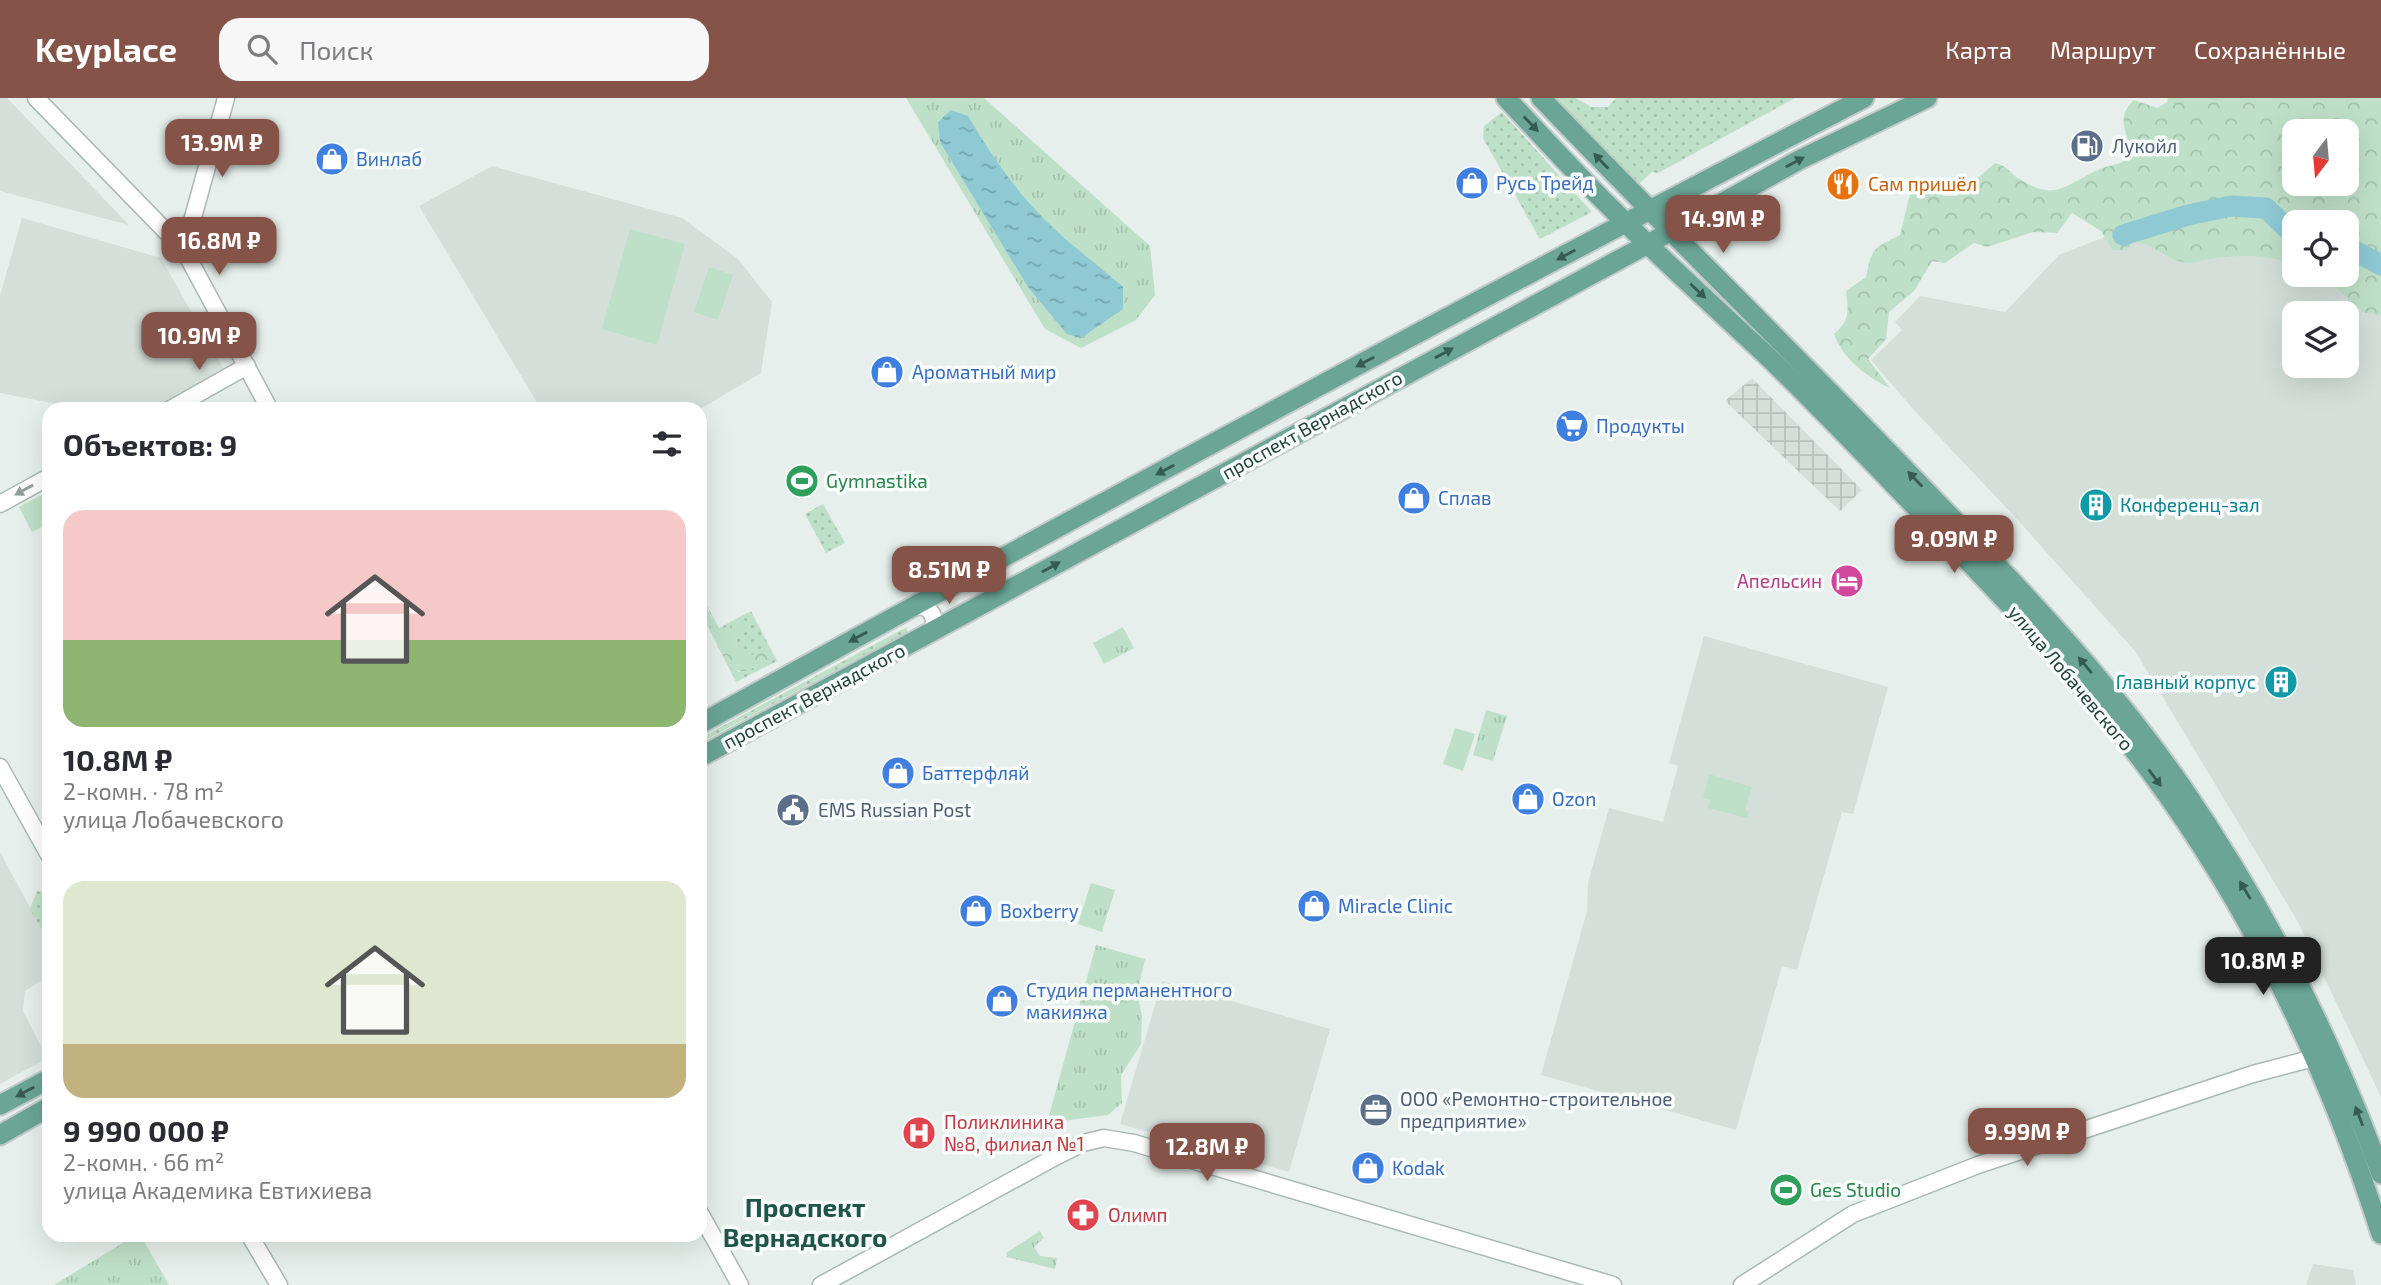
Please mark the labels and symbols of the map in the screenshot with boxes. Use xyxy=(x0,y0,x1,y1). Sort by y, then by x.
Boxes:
one-way arrow xyxy=(1522,115,1538,132)
north arrow xyxy=(2282,119,2359,196)
pin: 13.9M ₽ xyxy=(157,120,287,179)
fuel station icon: Лукойл xyxy=(2068,127,2106,165)
place label: Лукойл xyxy=(2112,134,2177,158)
shop icon: Винлаб xyxy=(313,140,351,178)
place label: Винлаб xyxy=(356,147,422,170)
one-way arrow xyxy=(1594,153,1610,170)
one-way arrow xyxy=(1786,156,1805,168)
shop icon: Русь Трейд xyxy=(1453,164,1491,202)
restaurant icon: Сам пришёл xyxy=(1824,165,1862,203)
place label: Русь Трейд xyxy=(1496,171,1594,195)
place label: Сам пришёл xyxy=(1868,172,1977,195)
pin: 14.9M ₽ xyxy=(1658,195,1788,255)
pin: 16.8M ₽ xyxy=(154,218,284,277)
one-way arrow xyxy=(1556,249,1576,260)
one-way arrow xyxy=(1689,283,1706,299)
pin: 10.9M ₽ xyxy=(134,313,264,372)
one-way arrow xyxy=(1434,347,1454,359)
shop icon: Ароматный мир xyxy=(868,353,906,391)
one-way arrow xyxy=(1356,356,1375,368)
place label: Ароматный мир xyxy=(912,360,1056,383)
street label: проспект Вернадского xyxy=(1218,365,1406,484)
supermarket icon: Продукты xyxy=(1553,407,1591,445)
place label: Продукты xyxy=(1596,414,1685,438)
sports icon: Gymnastika xyxy=(783,462,821,500)
one-way arrow xyxy=(1155,465,1175,476)
place label: Gymnastika xyxy=(826,469,928,492)
one-way arrow xyxy=(1907,471,1923,488)
shop icon: Сплав xyxy=(1395,479,1433,517)
one-way arrow xyxy=(15,484,34,496)
place label: Сплав xyxy=(1438,486,1491,509)
building icon: Конференц-зал xyxy=(2077,486,2115,524)
place label: Конференц-зал xyxy=(2120,493,2260,516)
pin: 9.09M ₽ xyxy=(1889,516,2019,575)
pin: 8.51M ₽ xyxy=(884,546,1014,606)
one-way arrow xyxy=(1041,562,1061,573)
hotel icon: Апельсин xyxy=(1828,562,1866,600)
place label: Апельсин xyxy=(1737,569,1822,592)
street label: улица Лобачевского xyxy=(2003,600,2139,756)
one-way arrow xyxy=(847,631,867,643)
street label: проспект Вернадского xyxy=(719,638,909,753)
one-way arrow xyxy=(2078,656,2093,674)
building icon: Главный корпус xyxy=(2262,663,2300,701)
place label: Главный корпус xyxy=(2116,670,2256,694)
shop icon: Баттерфляй xyxy=(879,754,917,792)
place label: Баттерфляй xyxy=(922,761,1029,784)
one-way arrow xyxy=(2147,769,2161,787)
shop icon: Ozon xyxy=(1509,780,1547,818)
place label: Ozon xyxy=(1552,787,1596,810)
public building icon: EMS Russian Post xyxy=(774,791,812,829)
place label: EMS Russian Post xyxy=(818,798,971,821)
one-way arrow xyxy=(2239,880,2252,899)
shop icon: Miracle Clinic xyxy=(1295,887,1333,925)
shop icon: Boxberry xyxy=(957,892,995,930)
place label: Miracle Clinic xyxy=(1338,894,1453,917)
place label: Boxberry xyxy=(1000,899,1079,922)
pin: 10.8M ₽ xyxy=(2198,937,2328,997)
place label: Студия перманентного макияжа xyxy=(1026,978,1232,1023)
shop icon: Студия перманентного макияжа xyxy=(983,982,1021,1020)
one-way arrow xyxy=(15,1086,34,1098)
place label: ООО «Ремонтно-строительное предприятие» xyxy=(1400,1087,1673,1132)
office icon: ООО «Ремонтно-строительное предприятие» xyxy=(1357,1091,1395,1129)
one-way arrow xyxy=(2354,1105,2365,1126)
pin: 9.99M ₽ xyxy=(1962,1108,2092,1168)
place label: Поликлиника №8, филиал №1 xyxy=(944,1110,1084,1155)
hospital icon: Поликлиника №8, филиал №1 xyxy=(900,1114,938,1152)
pin: 12.8M ₽ xyxy=(1142,1124,1272,1183)
shop icon: Kodak xyxy=(1349,1149,1387,1187)
place label: Kodak xyxy=(1392,1156,1445,1179)
sports icon: Ges Studio xyxy=(1767,1171,1805,1209)
place label: Ges Studio xyxy=(1810,1178,1901,1201)
district label: Проспект Вернадского xyxy=(723,1191,887,1252)
pharmacy icon: Олимп xyxy=(1064,1196,1102,1234)
place label: Олимп xyxy=(1108,1203,1168,1226)

